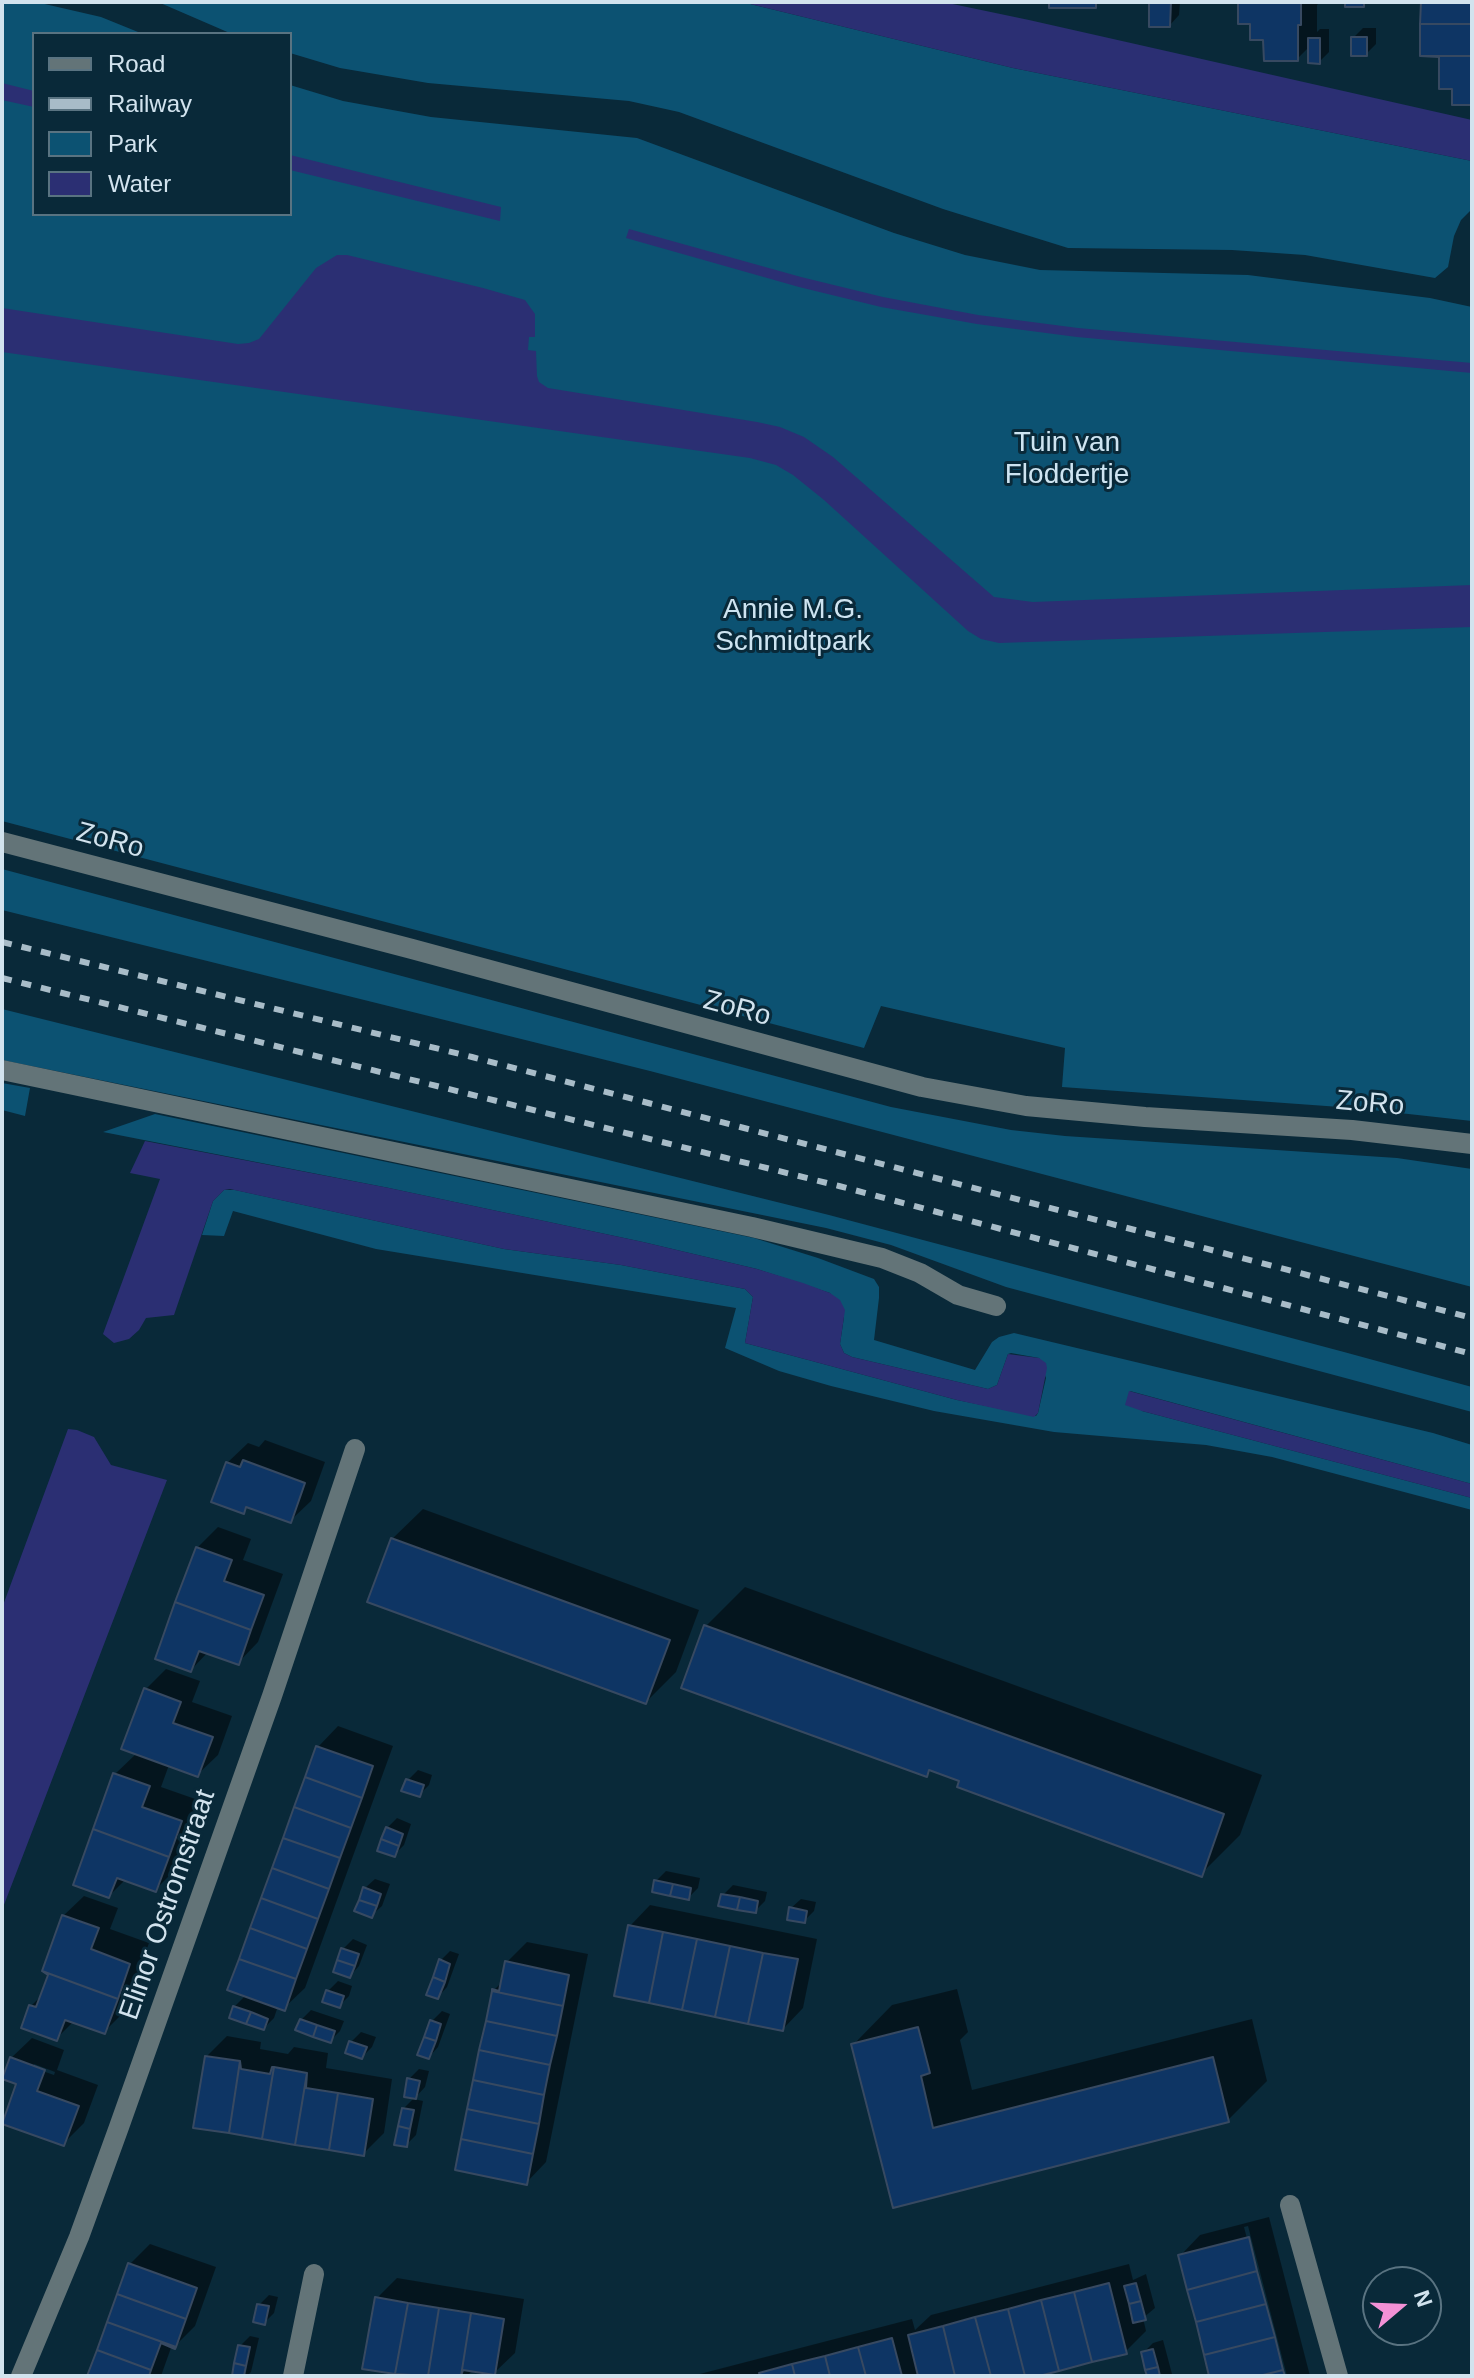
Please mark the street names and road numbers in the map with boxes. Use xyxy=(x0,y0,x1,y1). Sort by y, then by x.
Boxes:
street label: ZoRo xyxy=(73,816,147,866)
street label: ZoRo xyxy=(700,984,774,1034)
street label: ZoRo xyxy=(1334,1084,1406,1124)
street label: Elinor Ostromstraat xyxy=(113,1786,223,2024)

